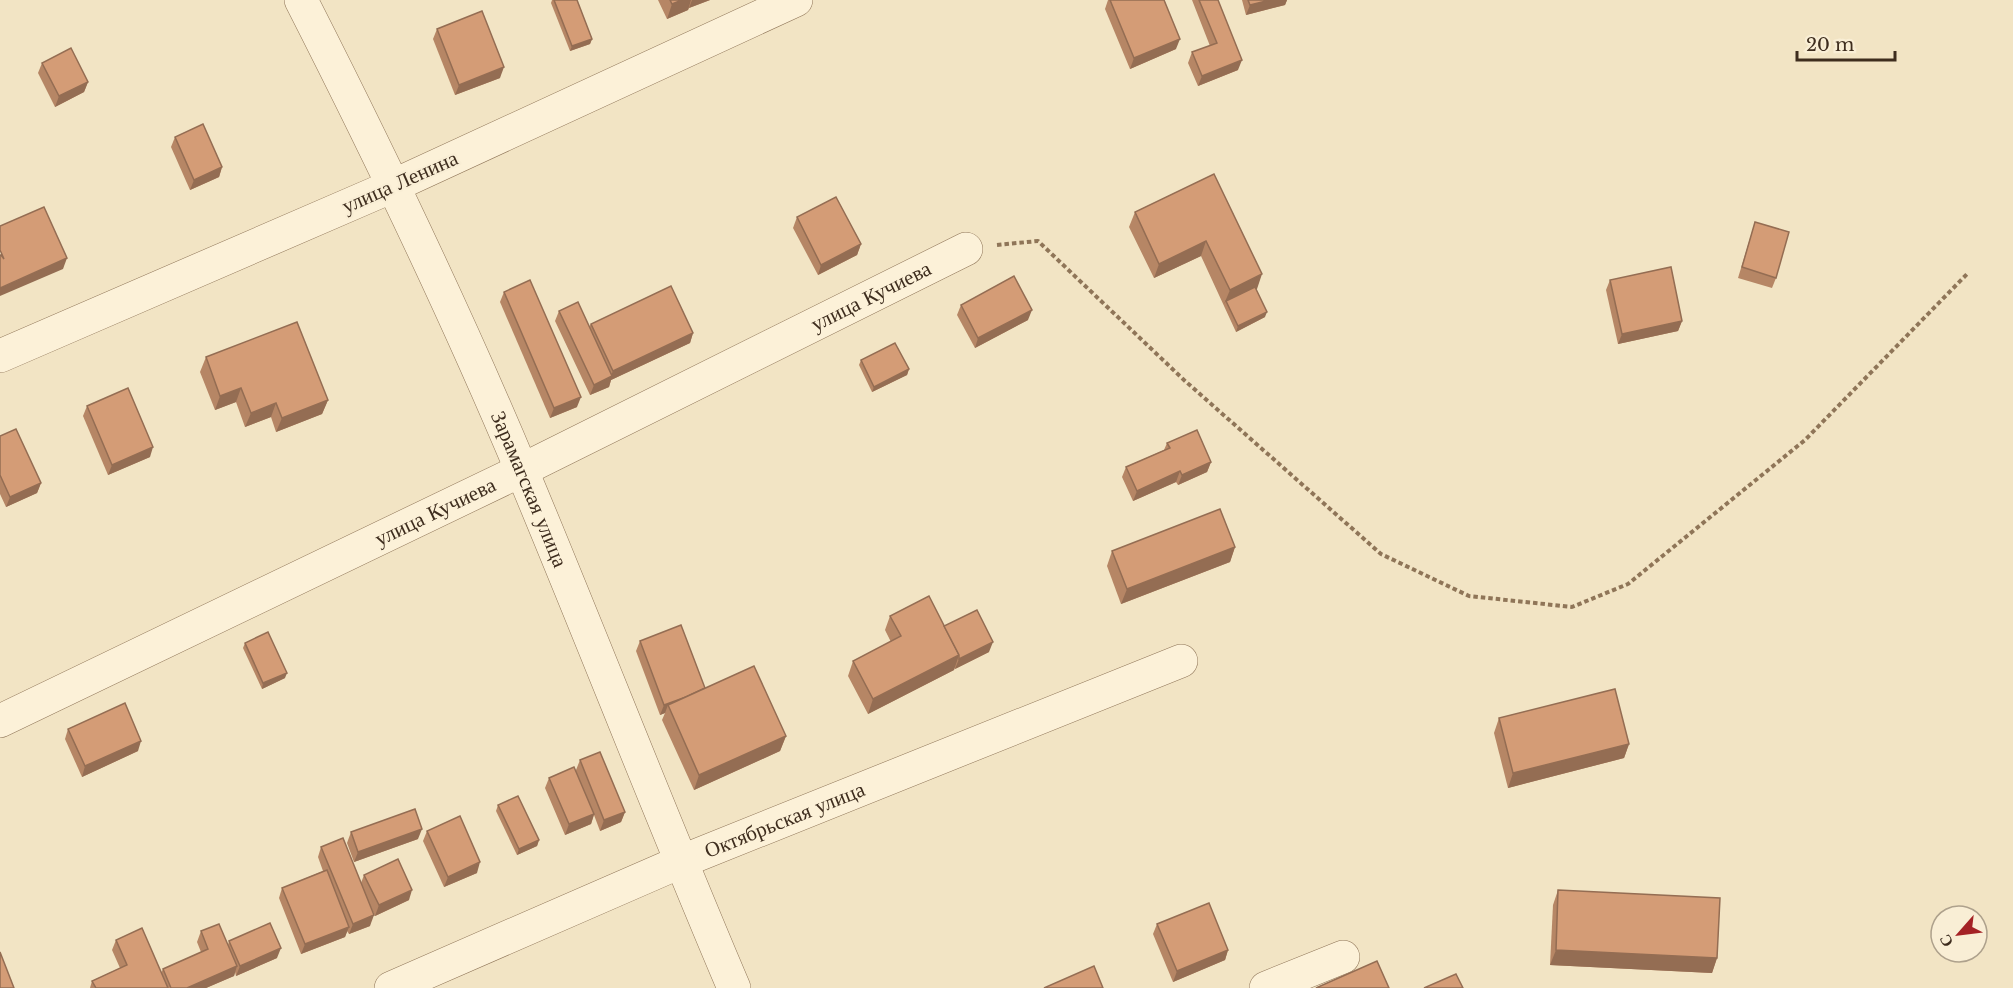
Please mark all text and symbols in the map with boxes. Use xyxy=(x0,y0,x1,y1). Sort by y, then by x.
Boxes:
scale bar xyxy=(1797,24,1894,62)
text: 20 m xyxy=(1806,34,1854,56)
street label: улица Ленина xyxy=(338,145,463,219)
street label: улица Кучиева xyxy=(807,255,936,337)
street label: Зарамагская улица xyxy=(485,407,574,572)
street label: улица Кучиева xyxy=(371,471,501,552)
street label: Октябрьская улица xyxy=(701,776,869,864)
north arrow xyxy=(1929,904,1989,964)
text: С xyxy=(1934,931,1957,951)

